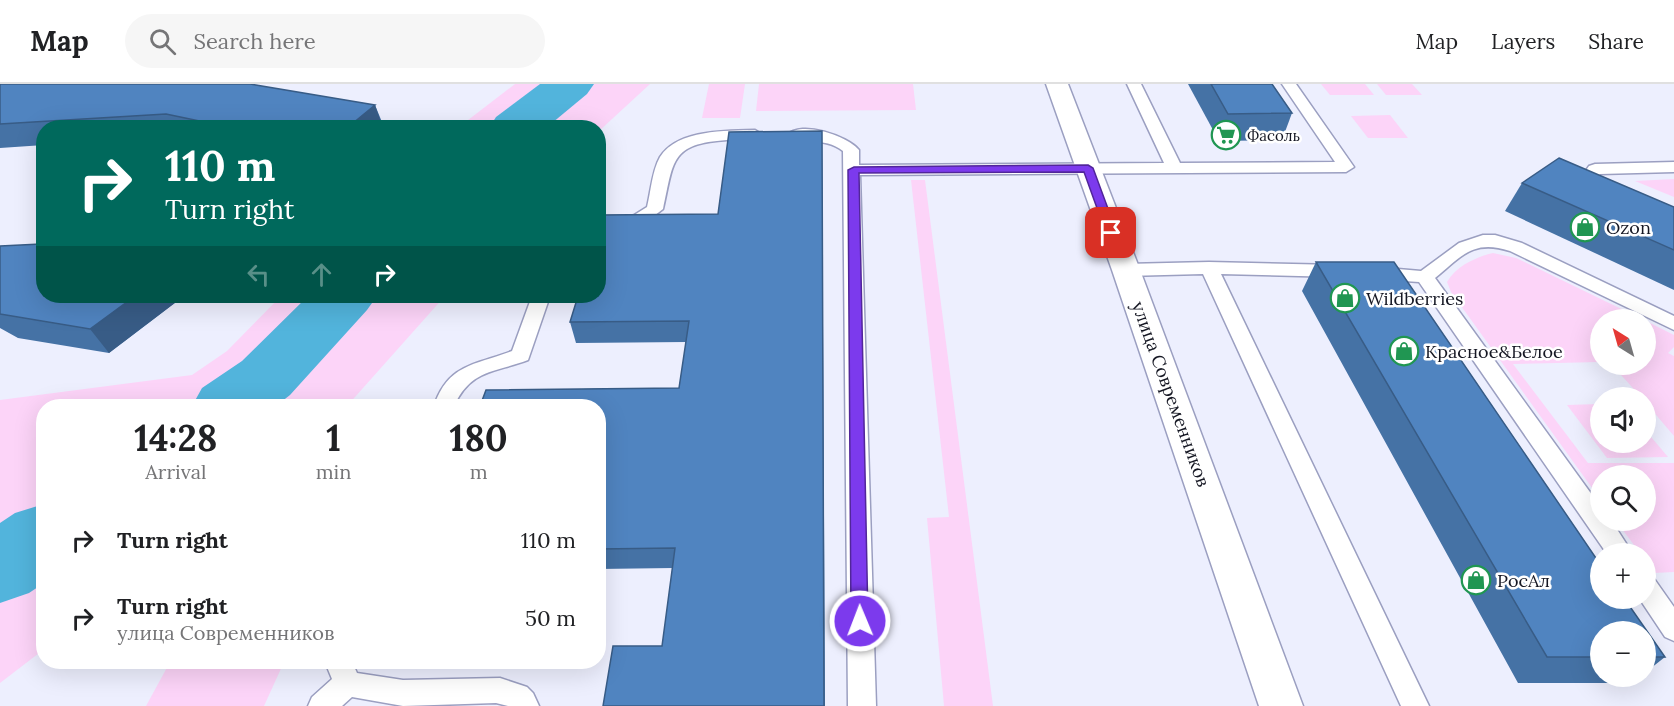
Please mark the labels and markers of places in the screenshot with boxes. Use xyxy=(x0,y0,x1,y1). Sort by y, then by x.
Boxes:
supermarket icon: Фасоль xyxy=(1210,119,1242,151)
place label: Фасоль xyxy=(1247,126,1300,145)
pin xyxy=(1085,207,1136,258)
shop icon: Ozon xyxy=(1569,211,1601,243)
place label: Ozon xyxy=(1606,216,1651,239)
shop icon: Wildberries xyxy=(1329,282,1361,314)
place label: Wildberries xyxy=(1366,287,1463,310)
shop icon: Красное&Белое xyxy=(1388,335,1420,367)
place label: Красное&Белое xyxy=(1425,340,1563,363)
shop icon: РосАл xyxy=(1460,564,1492,596)
place label: РосАл xyxy=(1497,569,1550,592)

